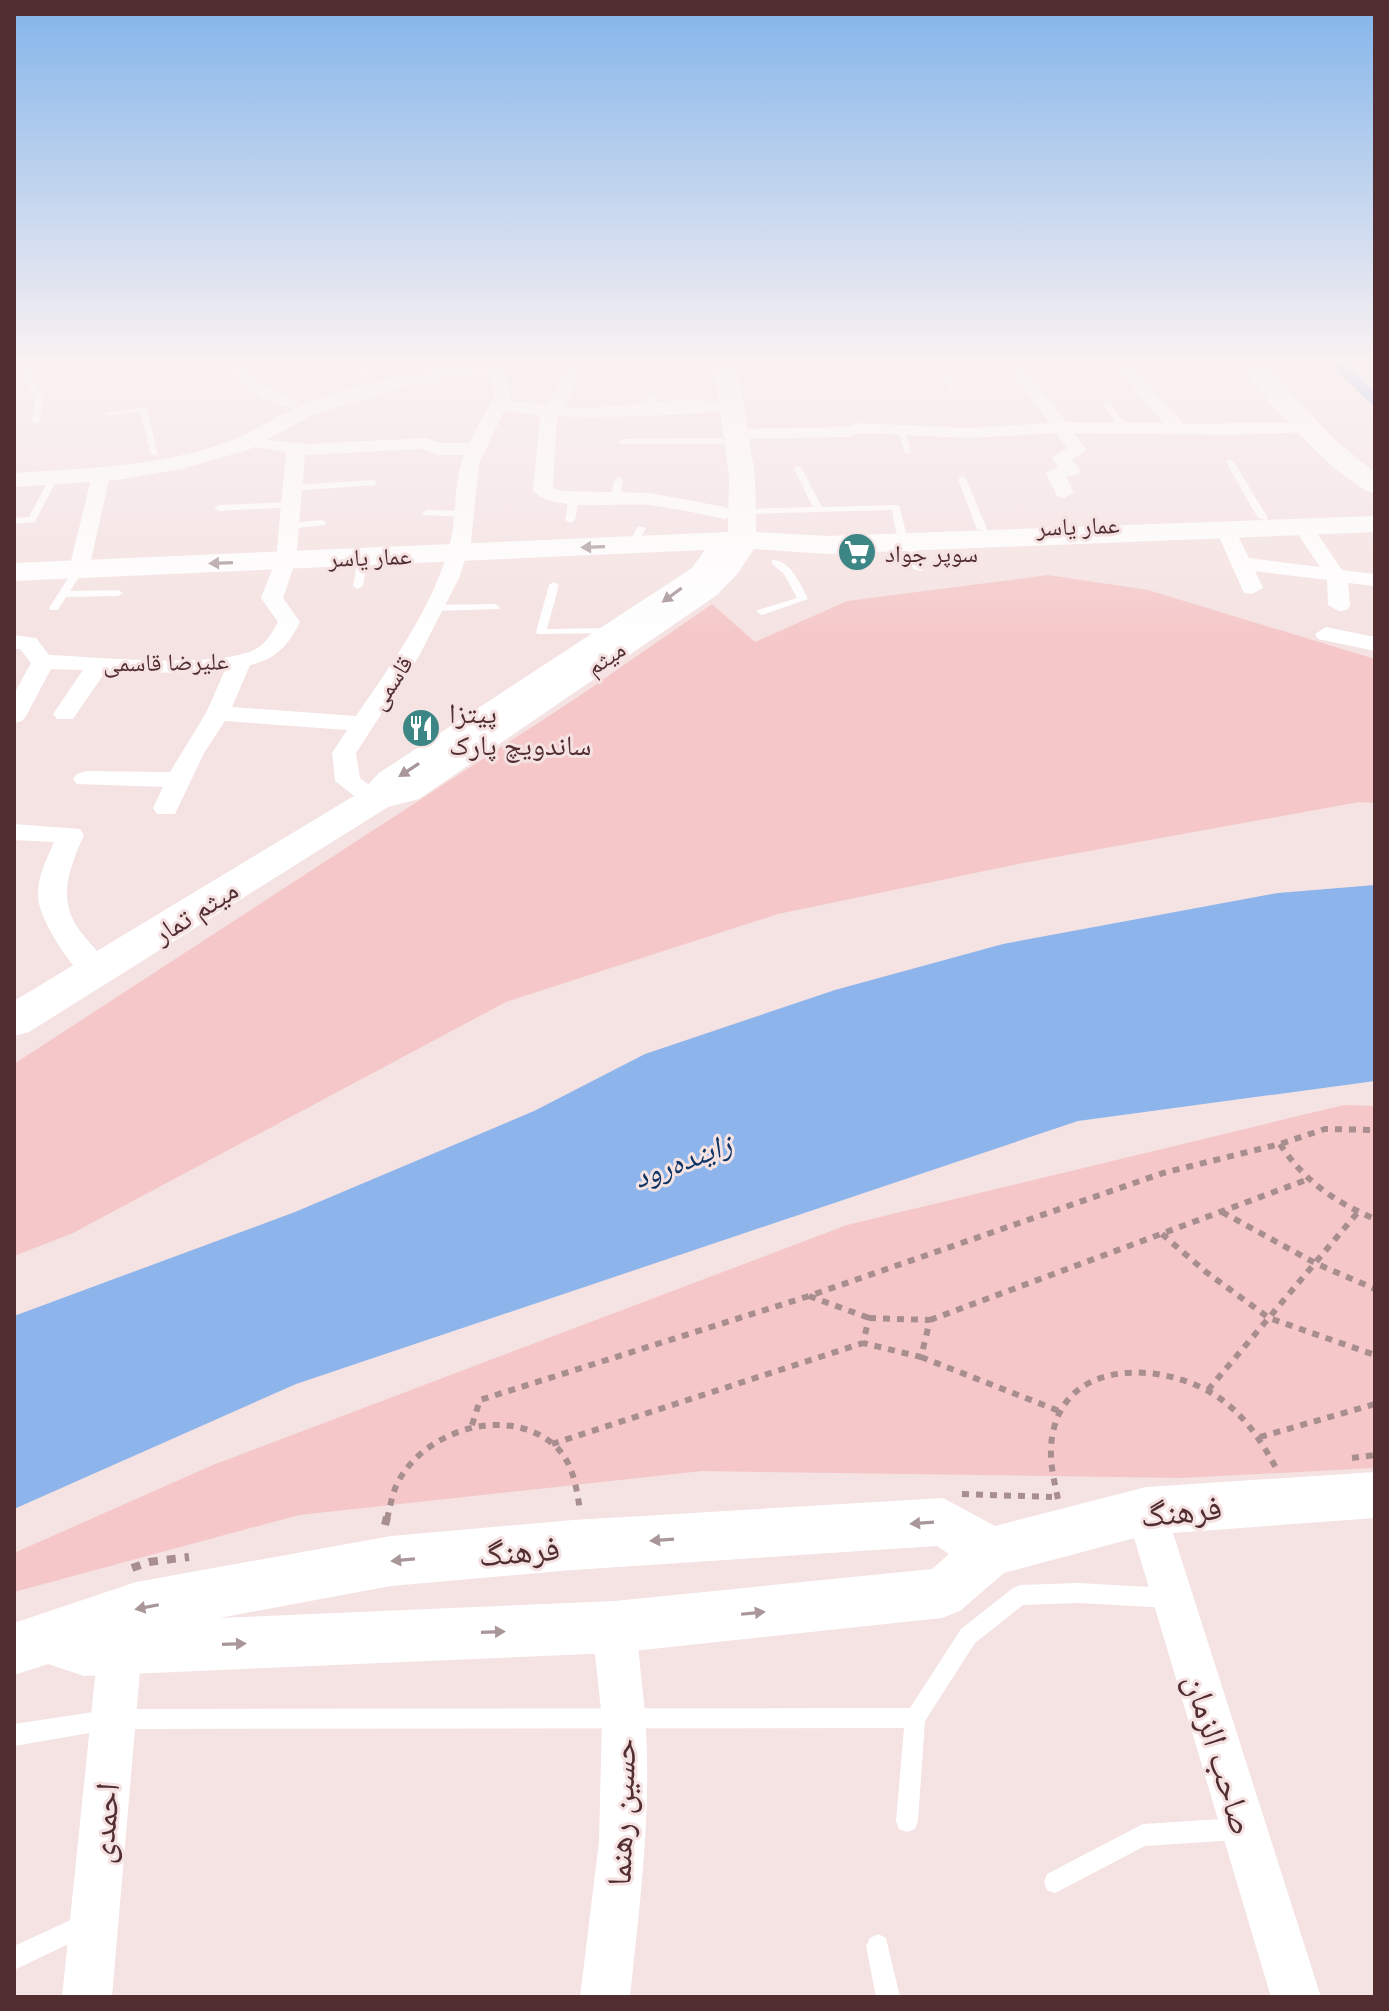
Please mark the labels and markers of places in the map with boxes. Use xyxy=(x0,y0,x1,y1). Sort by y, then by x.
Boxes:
supermarket icon: سوپر جواد xyxy=(836,531,878,573)
place label: سوپر جواد xyxy=(885,538,978,568)
place label: پیتزا ساندویچ پارک xyxy=(449,696,592,763)
restaurant icon: پیتزا ساندویچ پارک xyxy=(400,707,442,749)

